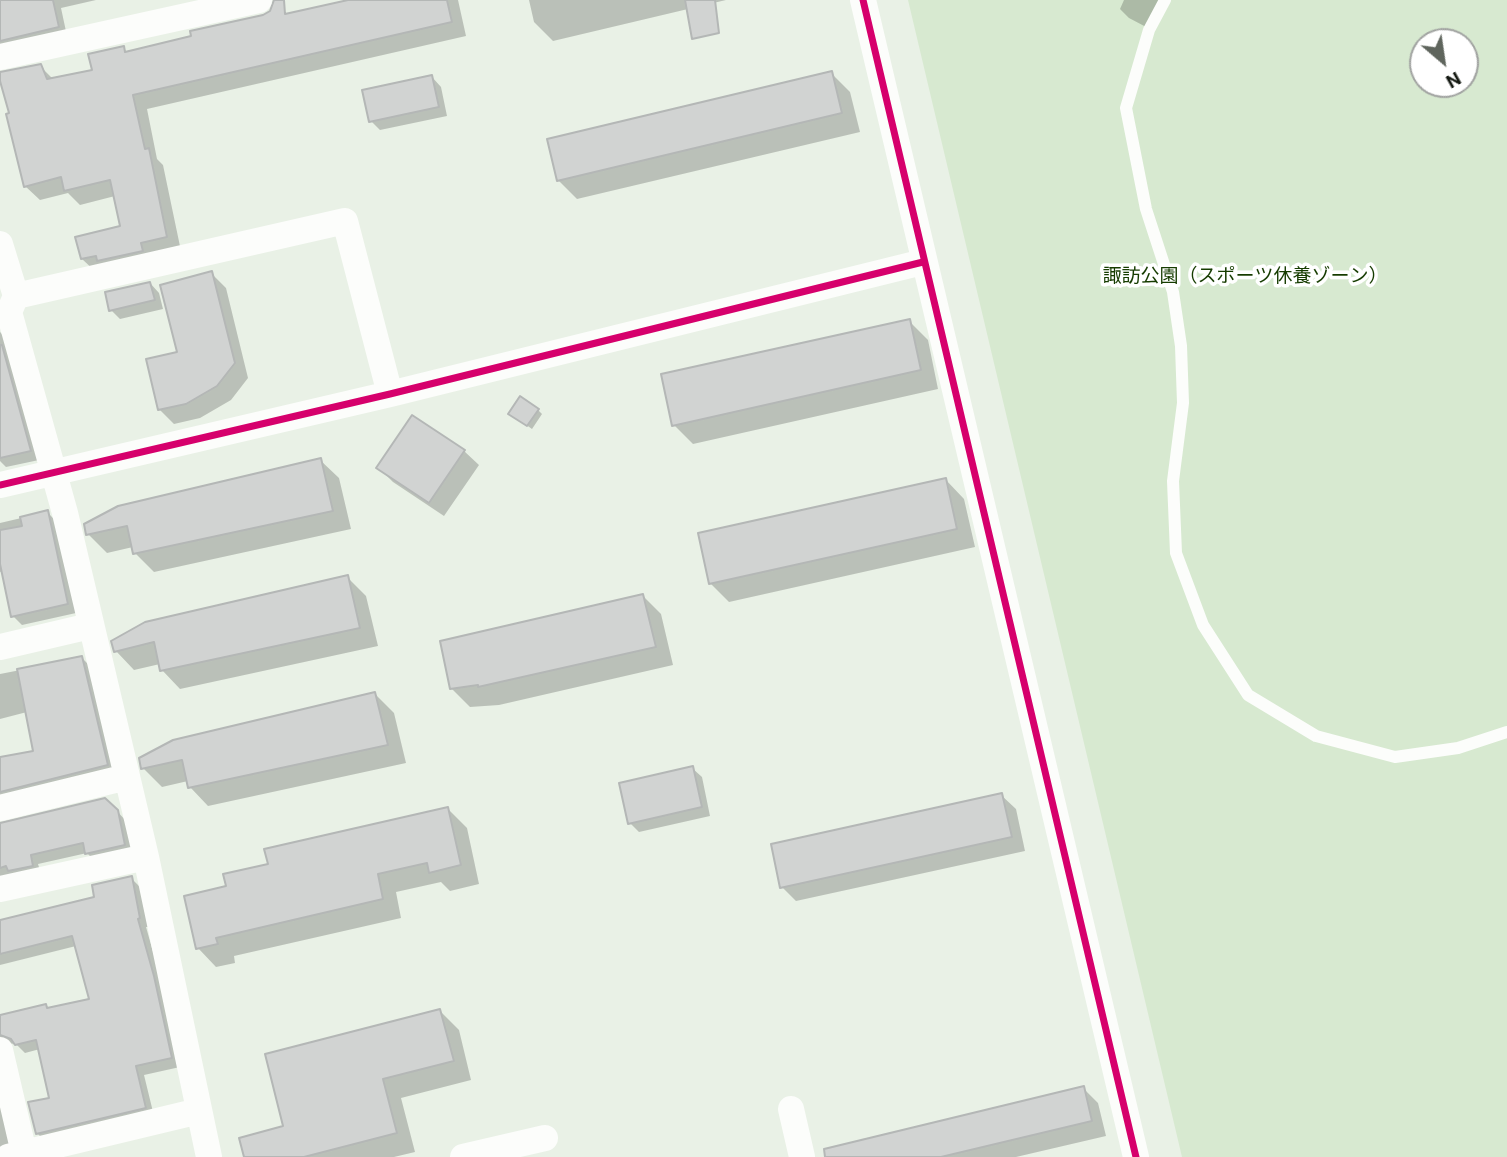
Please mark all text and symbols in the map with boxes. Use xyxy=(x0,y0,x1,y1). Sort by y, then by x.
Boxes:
north arrow xyxy=(1409,28,1479,98)
text: N xyxy=(1442,67,1465,93)
park label: 諏訪公園（スポーツ休養ゾーン） xyxy=(1103,266,1387,288)

